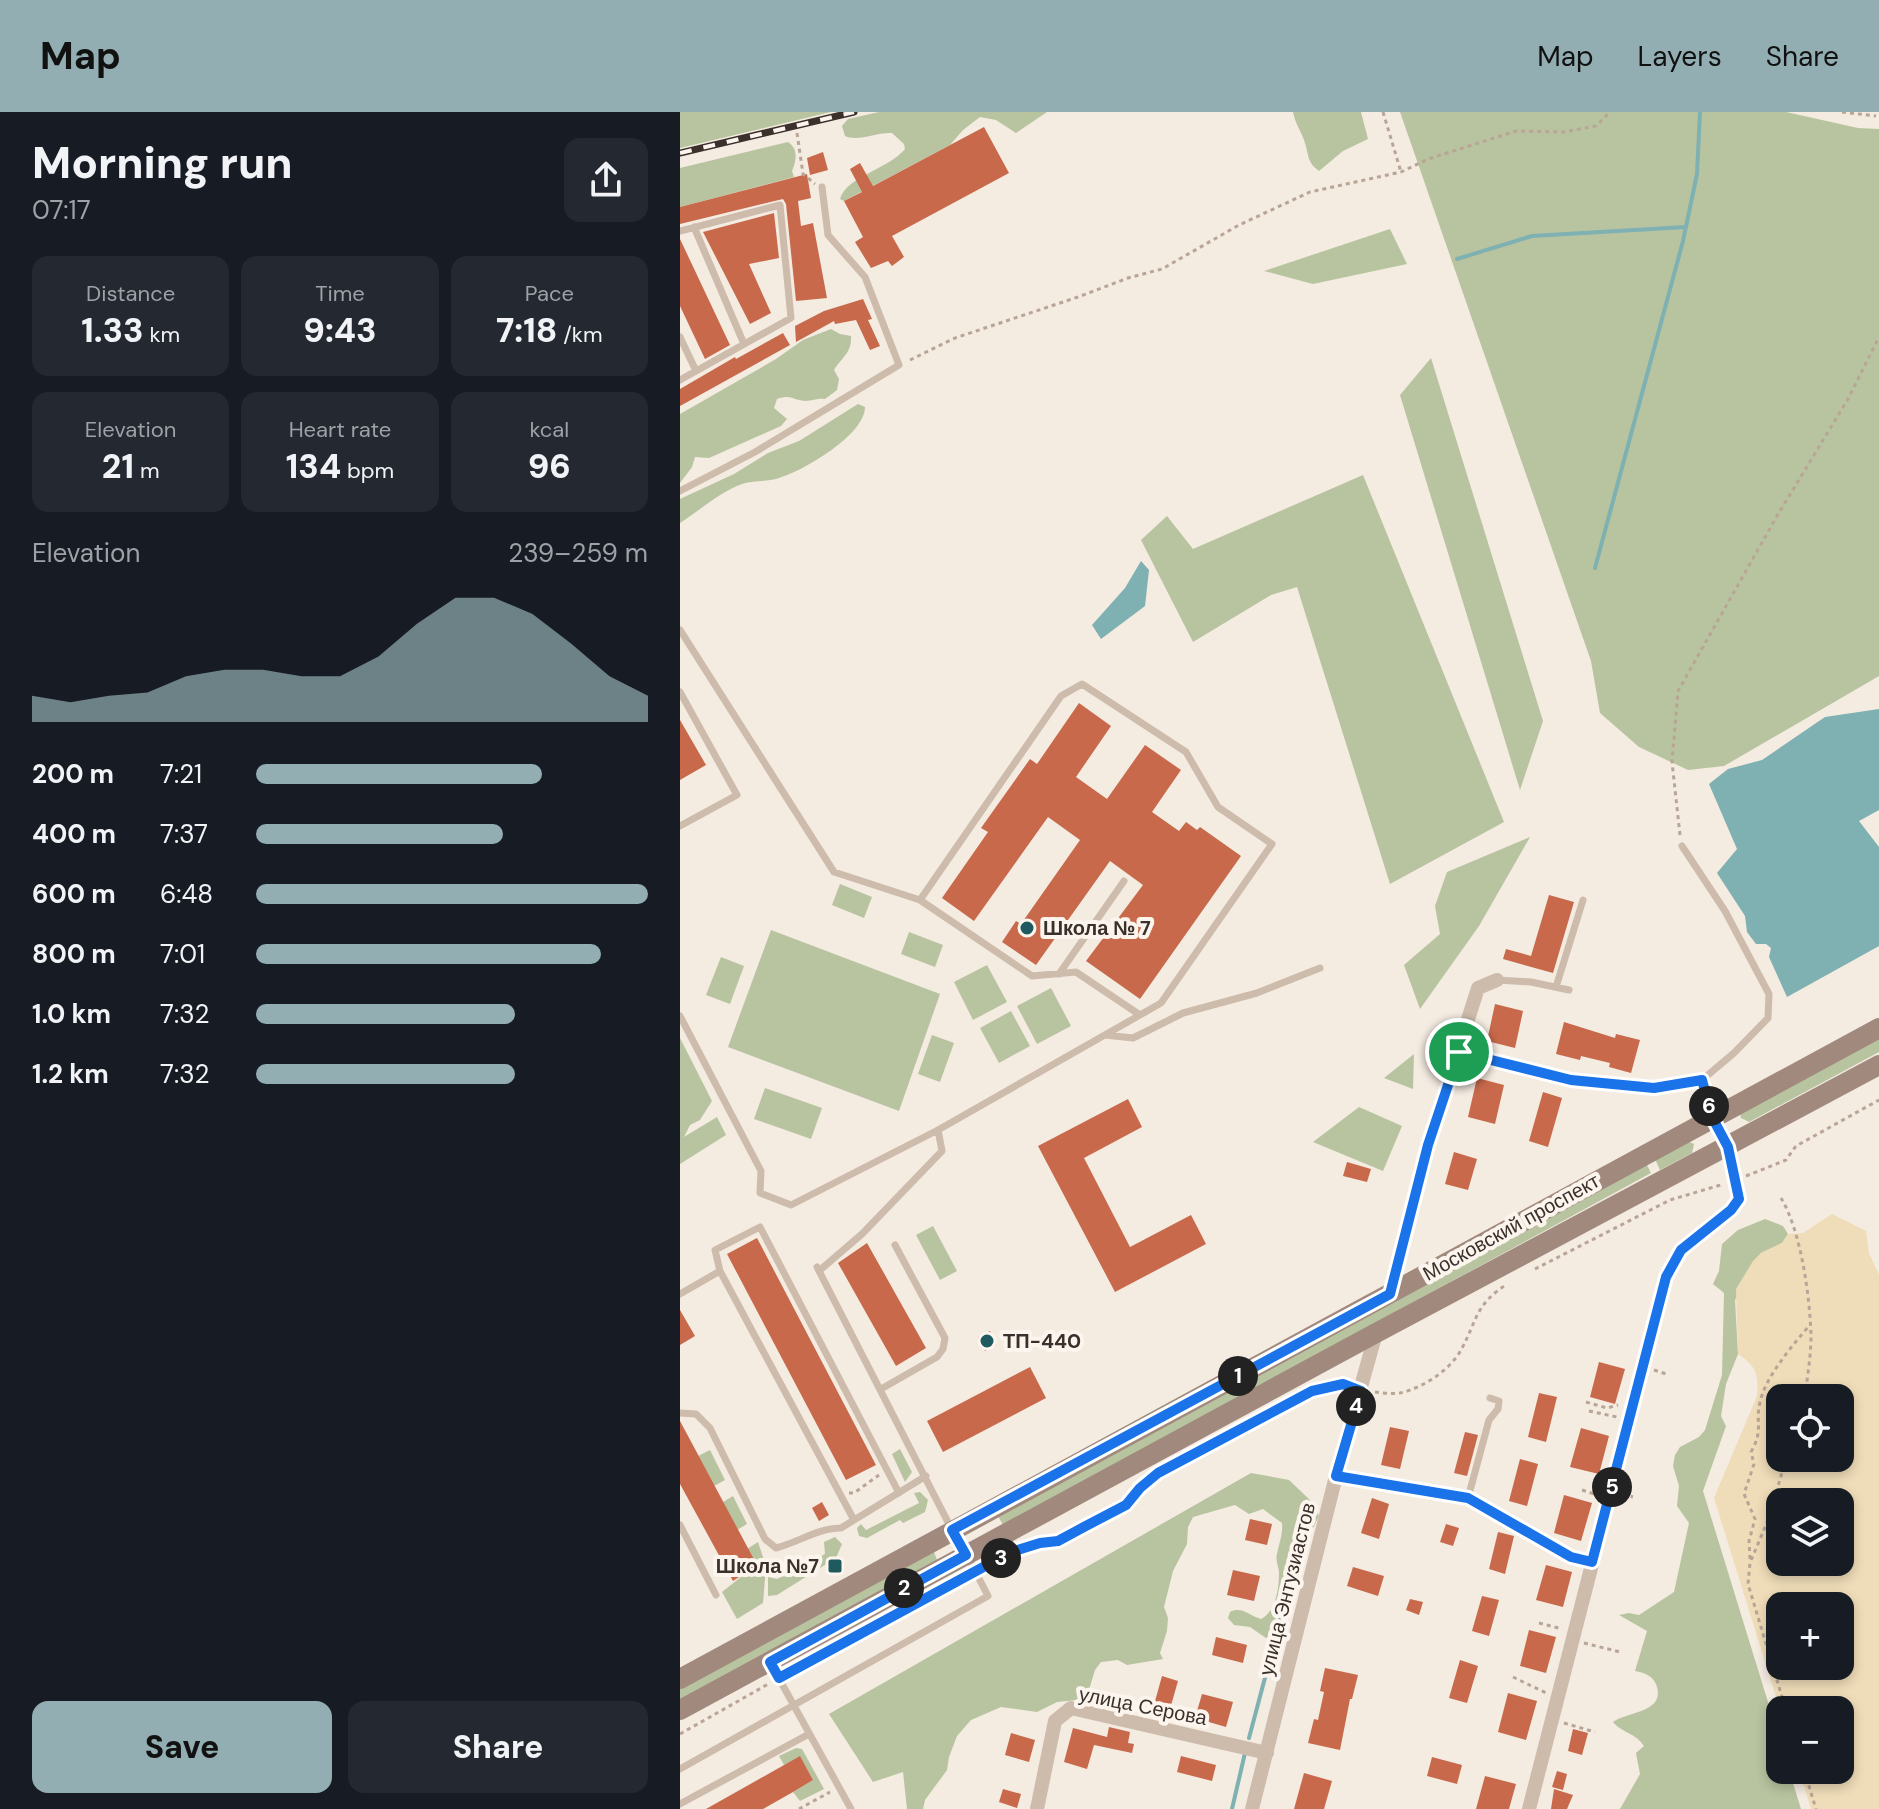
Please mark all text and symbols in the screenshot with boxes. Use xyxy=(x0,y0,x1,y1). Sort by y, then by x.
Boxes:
text: Map xyxy=(40,31,121,81)
text: Map xyxy=(1537,38,1594,75)
text: Layers xyxy=(1638,38,1722,75)
text: Share xyxy=(1766,38,1839,75)
text: Morning run xyxy=(32,134,293,192)
button: share xyxy=(564,138,648,222)
text: 07:17 xyxy=(32,193,91,227)
text: Distance xyxy=(86,279,175,308)
text: Time xyxy=(315,279,365,308)
text: Pace xyxy=(525,279,574,308)
text: 1.33 xyxy=(81,308,144,353)
text: 9:43 xyxy=(303,308,377,353)
text: 7:18 xyxy=(496,308,557,353)
text: km xyxy=(144,320,180,349)
text: /km xyxy=(557,320,603,349)
text: Elevation xyxy=(85,415,177,444)
text: Heart rate xyxy=(289,415,391,444)
text: kcal xyxy=(529,415,569,444)
text: 21 xyxy=(102,444,134,489)
text: 134 xyxy=(286,444,341,489)
text: 96 xyxy=(528,444,571,489)
text: m xyxy=(134,456,160,485)
text: bpm xyxy=(341,456,394,485)
text: Elevation xyxy=(32,536,140,570)
text: 239–259 m xyxy=(508,536,648,570)
text: 200 m xyxy=(32,757,114,791)
text: 7:21 xyxy=(160,757,202,791)
text: 400 m xyxy=(32,817,116,851)
text: 7:37 xyxy=(160,817,208,851)
text: 600 m xyxy=(32,877,116,911)
text: 6:48 xyxy=(160,877,213,911)
place label: Школа № 7 xyxy=(1043,915,1151,941)
marker: Школа № 7 xyxy=(1018,919,1036,937)
text: 800 m xyxy=(32,937,116,971)
text: 7:01 xyxy=(160,937,205,971)
text: 1.0 km xyxy=(32,997,111,1031)
text: 7:32 xyxy=(160,997,209,1031)
pin xyxy=(1425,1018,1493,1086)
icon: arrive xyxy=(1437,1030,1481,1074)
text: 1.2 km xyxy=(32,1057,109,1091)
text: 7:32 xyxy=(160,1057,209,1091)
pin: 6 xyxy=(1689,1086,1729,1126)
text: 6 xyxy=(1702,1091,1716,1120)
street label: Московский проспект xyxy=(1418,1168,1604,1286)
place label: ТП-440 xyxy=(1003,1328,1081,1354)
marker: ТП-440 xyxy=(978,1332,996,1350)
pin: 1 xyxy=(1218,1356,1258,1396)
text: 1 xyxy=(1234,1361,1242,1390)
map controls xyxy=(1766,1384,1854,1784)
button: locate xyxy=(1766,1384,1854,1472)
pin: 4 xyxy=(1336,1386,1376,1426)
text: 4 xyxy=(1349,1391,1363,1420)
pin: 5 xyxy=(1592,1467,1632,1507)
text: 5 xyxy=(1605,1472,1619,1501)
button: layers xyxy=(1766,1488,1854,1576)
street label: улица Энтузиастов xyxy=(1253,1500,1321,1678)
pin: 3 xyxy=(981,1538,1021,1578)
text: 3 xyxy=(994,1543,1008,1572)
place label: Школа №7 xyxy=(716,1553,819,1579)
marker: Школа №7 xyxy=(826,1557,844,1575)
pin: 2 xyxy=(884,1568,924,1608)
text: 2 xyxy=(898,1573,910,1602)
button: + xyxy=(1766,1592,1854,1680)
street label: улица Серова xyxy=(1077,1681,1210,1731)
button: − xyxy=(1766,1696,1854,1784)
button: Save xyxy=(32,1701,332,1793)
button: Share xyxy=(348,1701,648,1793)

